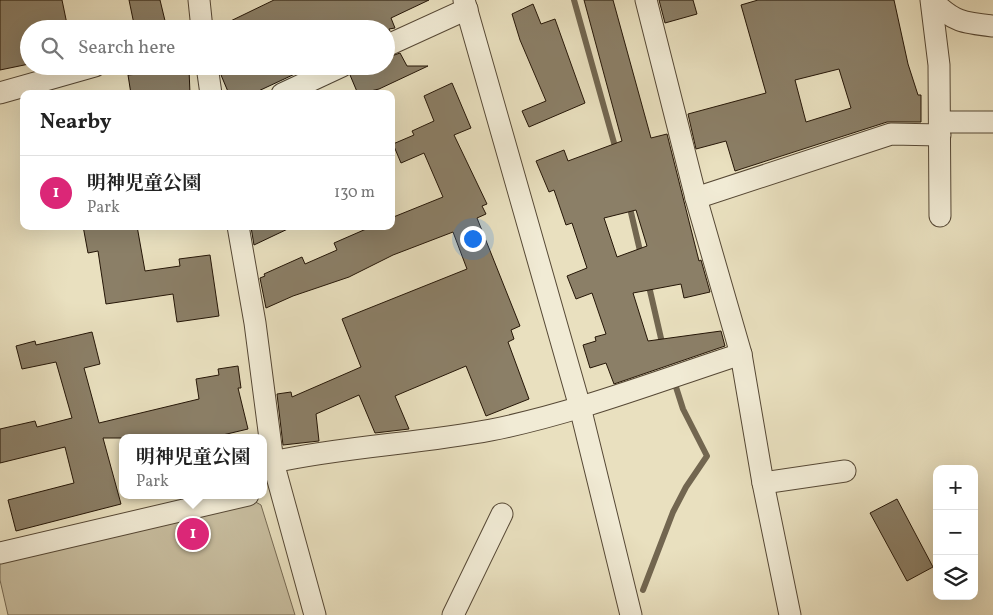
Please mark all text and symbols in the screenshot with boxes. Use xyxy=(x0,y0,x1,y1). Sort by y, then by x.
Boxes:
search box xyxy=(20,20,395,75)
icon: search xyxy=(38,34,66,62)
text: Search here xyxy=(78,35,175,61)
text: Nearby xyxy=(40,108,111,137)
text: 明神児童公園 xyxy=(87,171,201,197)
text: 1 xyxy=(53,182,59,204)
text: 130 m xyxy=(334,182,375,204)
text: Park xyxy=(87,197,120,219)
your location xyxy=(460,226,486,252)
popup xyxy=(119,434,267,499)
text: 明神児童公園 xyxy=(136,445,250,471)
map controls xyxy=(933,465,978,600)
button: + xyxy=(933,465,978,510)
text: Park xyxy=(136,471,169,493)
button: − xyxy=(933,510,978,555)
pin: 1 xyxy=(177,515,209,553)
button: layers xyxy=(933,555,978,600)

